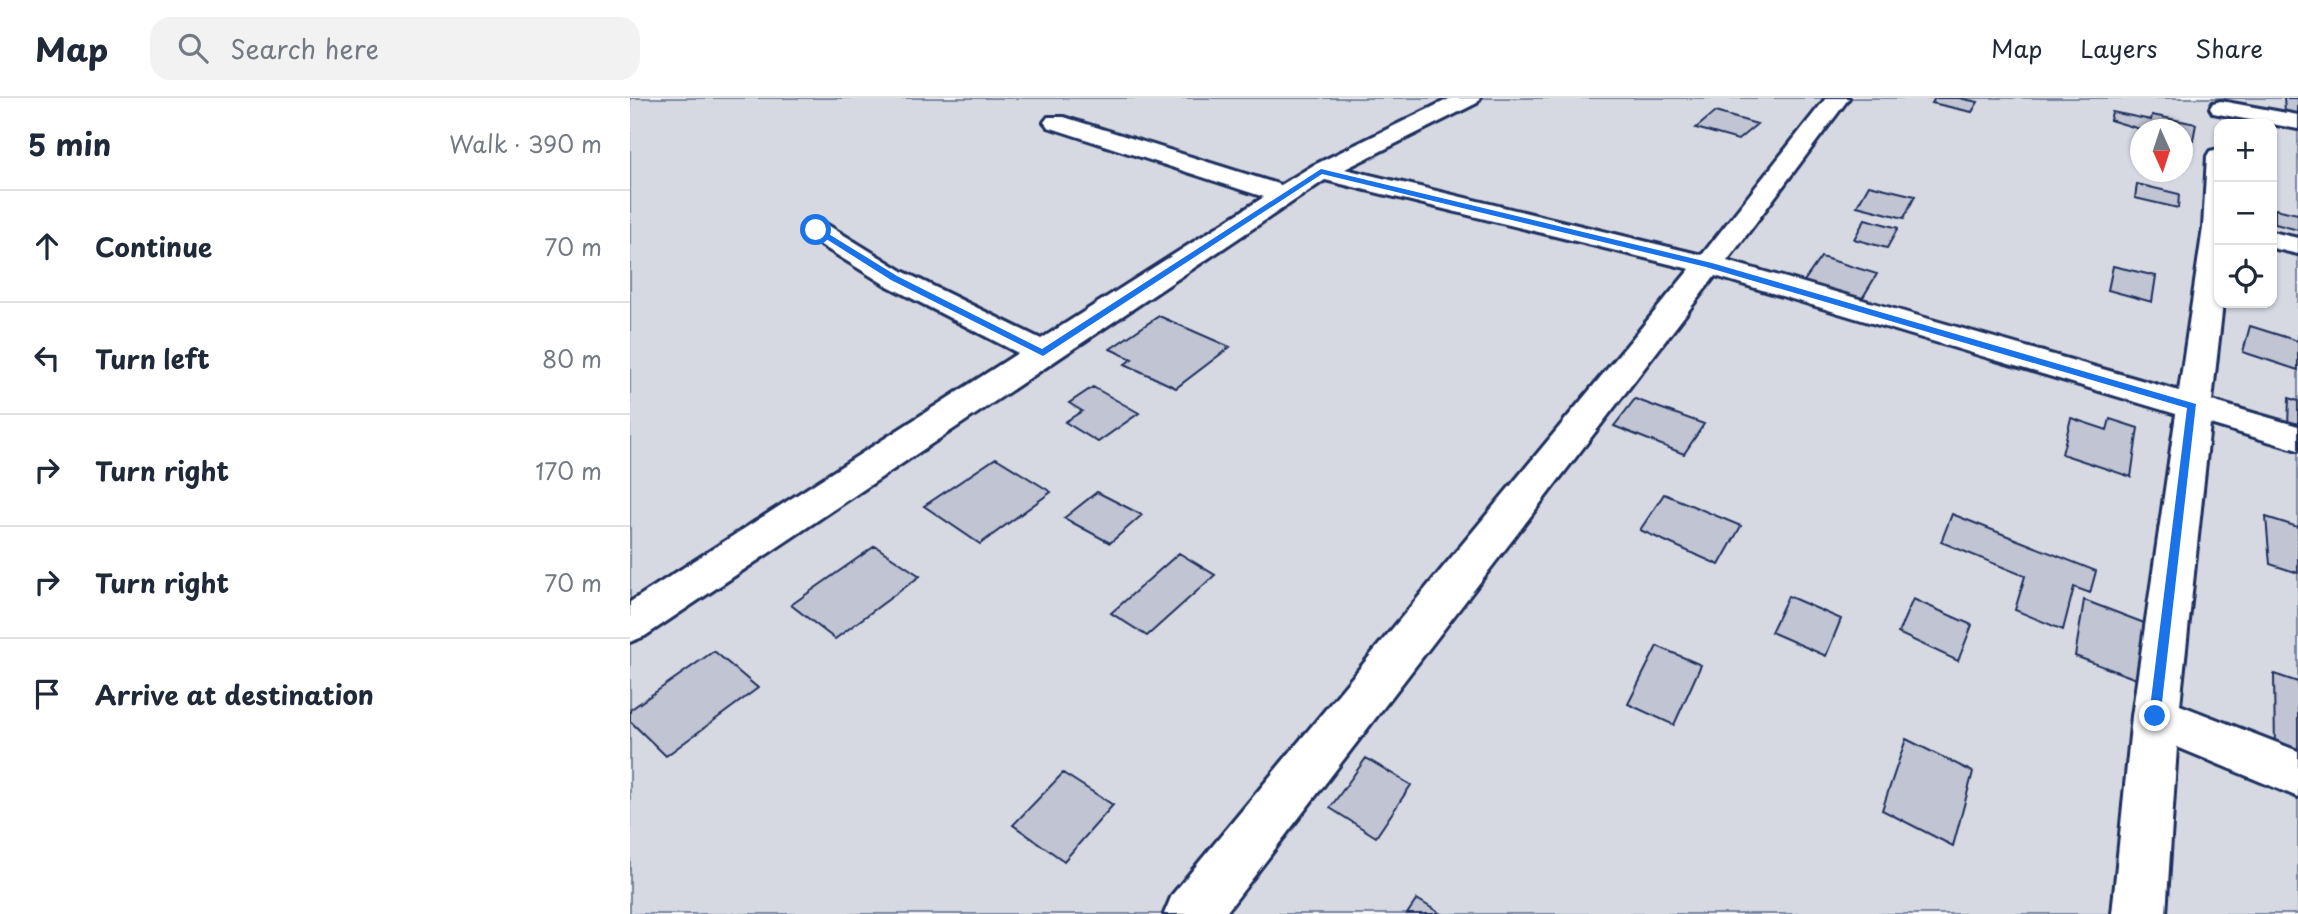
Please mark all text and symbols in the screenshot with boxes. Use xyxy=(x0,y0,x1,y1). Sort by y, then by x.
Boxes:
search box xyxy=(150,17,640,80)
text: Map xyxy=(35,23,108,73)
icon: search xyxy=(174,29,212,67)
text: Search here xyxy=(230,29,379,68)
text: Map xyxy=(1991,30,2042,66)
text: Layers xyxy=(2080,30,2157,66)
text: Share xyxy=(2195,30,2263,66)
north arrow xyxy=(2130,119,2193,182)
map controls xyxy=(2214,119,2277,308)
button: + xyxy=(2214,119,2277,182)
text: 5 min xyxy=(28,121,111,166)
text: Walk · 390 m xyxy=(449,126,602,161)
button: − xyxy=(2214,182,2277,245)
route start xyxy=(800,214,831,245)
icon: ahead xyxy=(28,227,66,265)
text: Continue xyxy=(95,227,212,266)
text: 70 m xyxy=(544,229,602,264)
button: locate xyxy=(2214,245,2277,308)
icon: left xyxy=(28,339,66,377)
text: Turn left xyxy=(95,339,210,378)
text: 80 m xyxy=(542,341,602,376)
icon: right xyxy=(28,451,66,489)
text: Turn right xyxy=(95,451,229,490)
text: 170 m xyxy=(535,453,602,488)
icon: right xyxy=(28,563,66,601)
text: Turn right xyxy=(95,563,229,602)
text: 70 m xyxy=(544,565,602,600)
icon: arrive xyxy=(28,675,66,713)
text: Arrive at destination xyxy=(95,675,374,714)
route end xyxy=(2139,700,2170,731)

